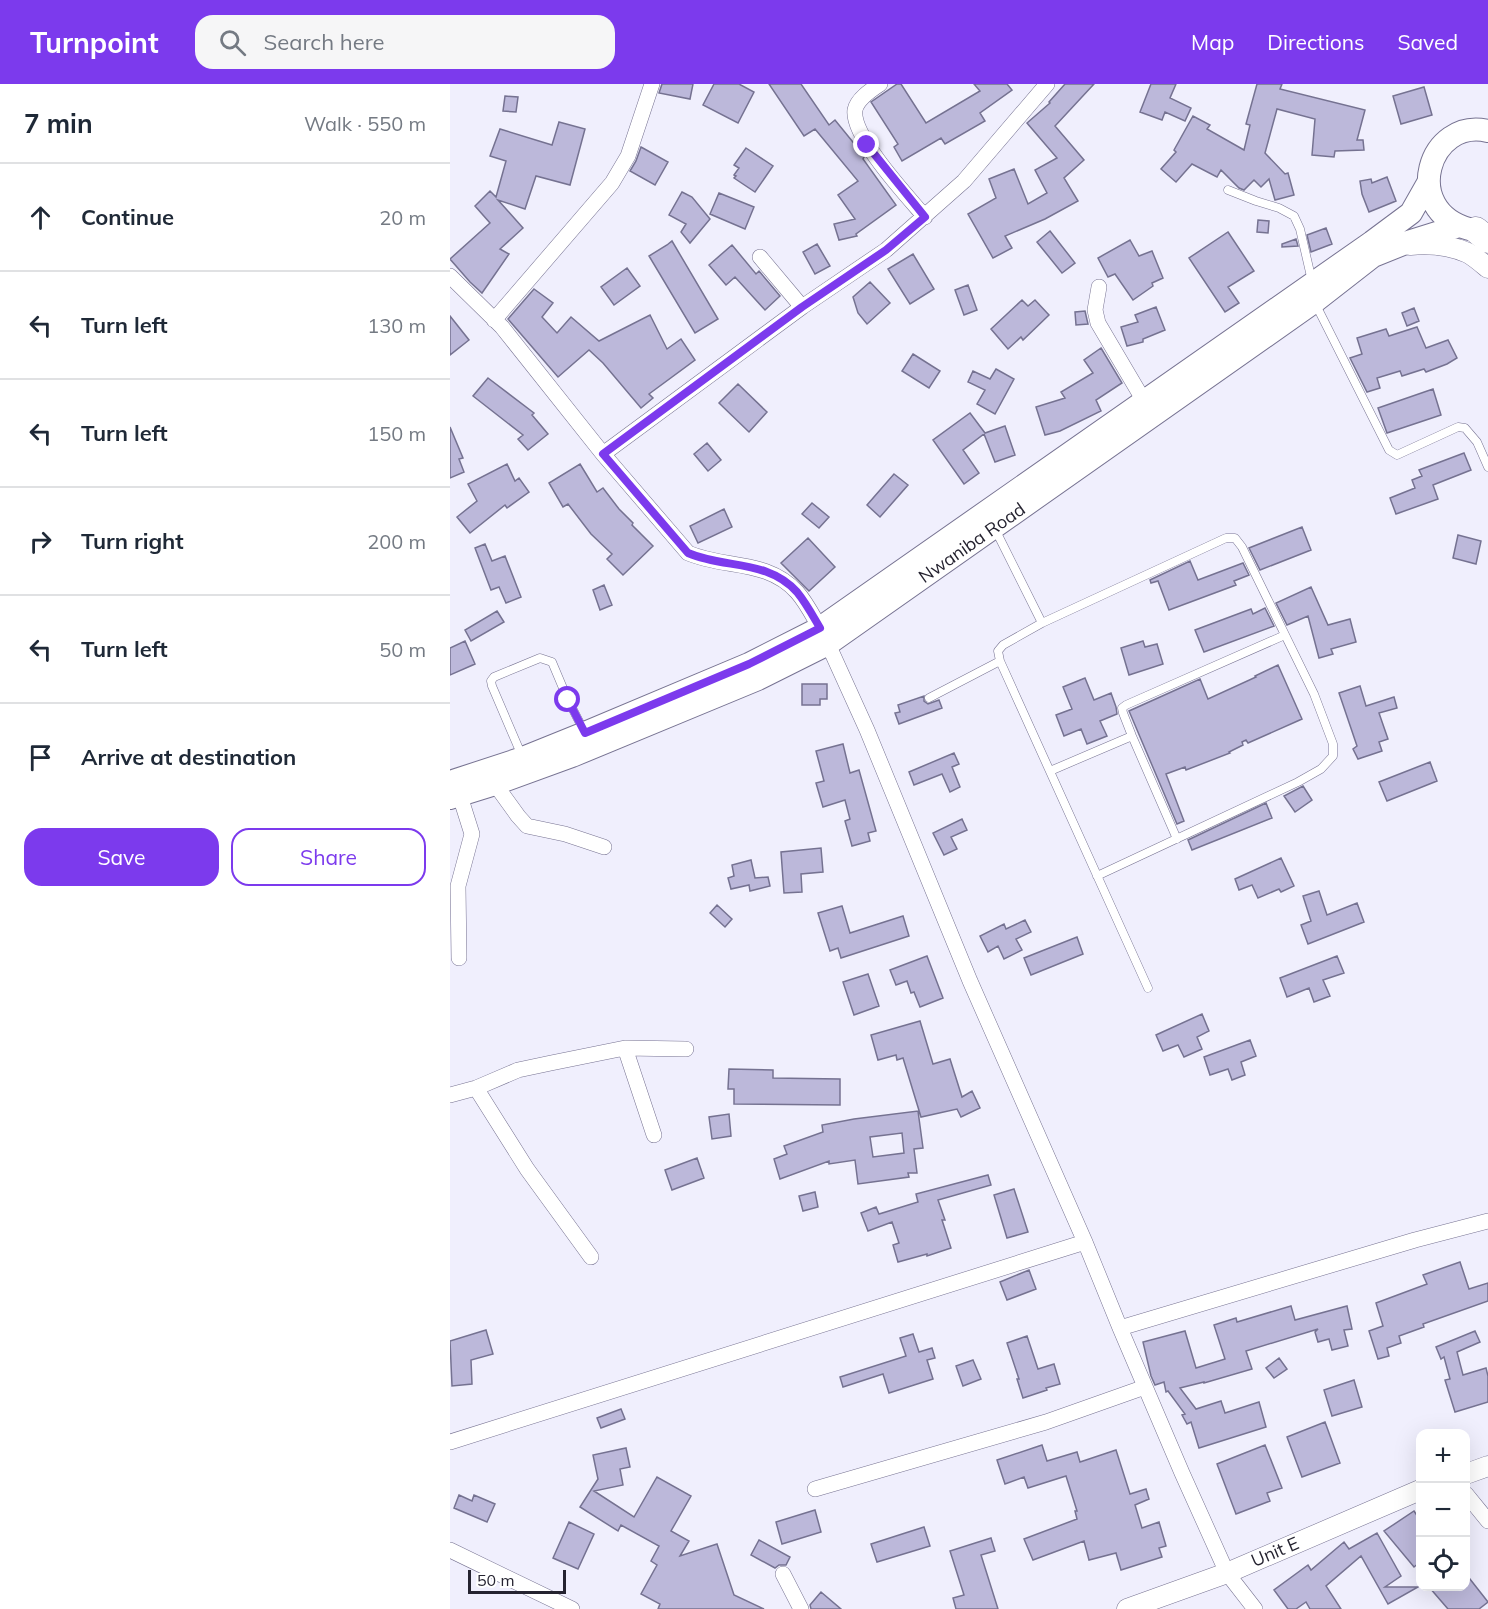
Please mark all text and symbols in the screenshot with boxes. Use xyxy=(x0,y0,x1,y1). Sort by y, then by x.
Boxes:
search box xyxy=(195,15,615,69)
text: Turnpoint xyxy=(30,25,159,60)
icon: search xyxy=(216,26,249,59)
text: Search here xyxy=(264,28,384,56)
text: Map xyxy=(1191,29,1234,55)
text: Directions xyxy=(1267,29,1364,55)
text: Saved xyxy=(1397,29,1458,55)
text: 7 min xyxy=(24,107,93,140)
text: Walk · 550 m xyxy=(304,111,426,136)
route end xyxy=(853,131,879,157)
icon: ahead xyxy=(24,201,57,234)
text: Continue xyxy=(81,203,174,231)
text: 20 m xyxy=(379,205,426,230)
icon: left xyxy=(24,309,57,342)
text: Turn left xyxy=(81,311,168,339)
text: 130 m xyxy=(367,313,426,338)
icon: left xyxy=(24,417,57,450)
text: Turn left xyxy=(81,419,168,447)
text: 150 m xyxy=(367,421,426,446)
street label: Nwaniba Road xyxy=(914,497,1029,588)
icon: right xyxy=(24,525,57,558)
text: Turn right xyxy=(81,527,184,555)
text: 200 m xyxy=(367,529,426,554)
icon: left xyxy=(24,633,57,666)
text: Turn left xyxy=(81,635,168,663)
text: 50 m xyxy=(379,637,426,662)
route start xyxy=(554,686,580,712)
icon: arrive xyxy=(24,741,57,774)
text: Arrive at destination xyxy=(81,743,296,771)
button: Save xyxy=(24,828,219,886)
button: Share xyxy=(231,828,426,886)
map controls xyxy=(1416,1429,1470,1591)
button: + xyxy=(1416,1429,1470,1483)
button: − xyxy=(1416,1483,1470,1537)
street label: Unit E xyxy=(1247,1531,1302,1572)
button: locate xyxy=(1416,1537,1470,1591)
scale bar xyxy=(468,1567,566,1594)
text: 50 m xyxy=(477,1570,514,1590)

